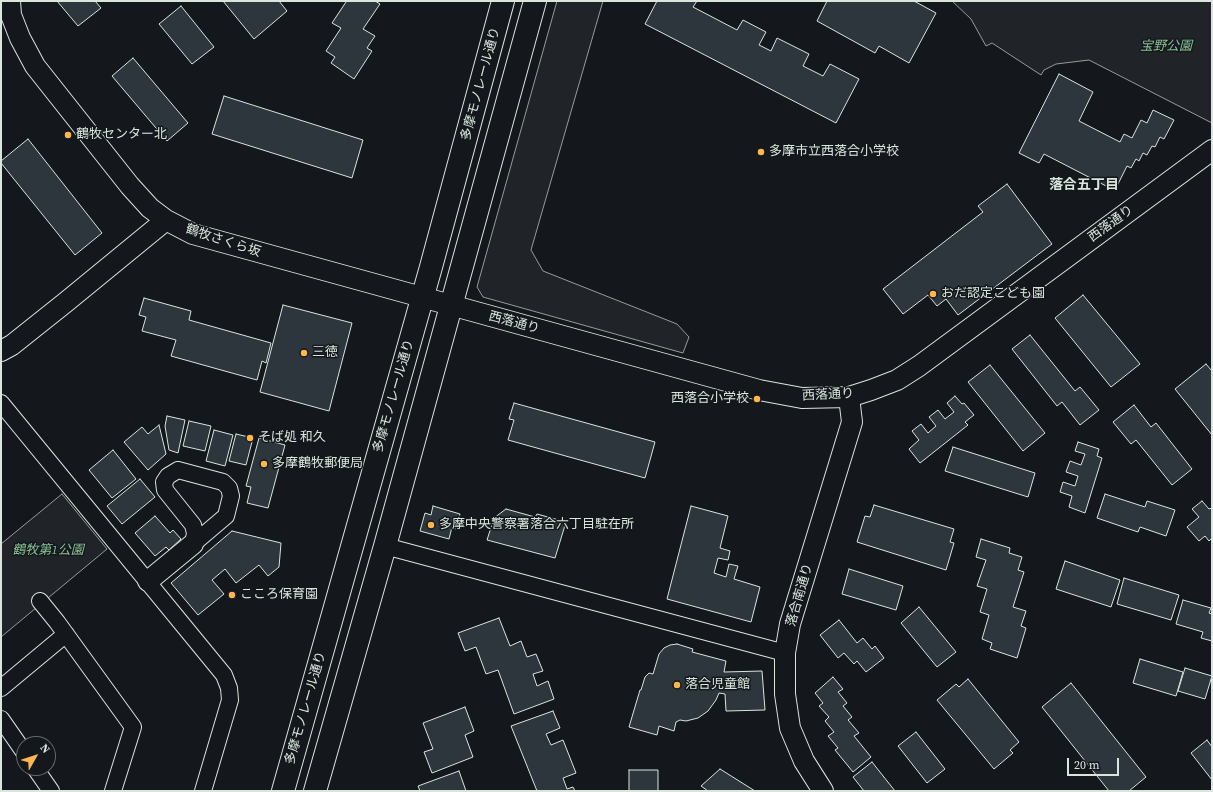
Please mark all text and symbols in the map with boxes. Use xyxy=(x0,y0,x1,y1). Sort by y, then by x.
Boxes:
street label: 多摩モノレール通り xyxy=(458,25,504,143)
park label: 宝野公園 xyxy=(1140,39,1192,55)
place label: 鶴牧センター北 xyxy=(76,127,167,143)
marker: 鶴牧センター北 xyxy=(63,130,73,140)
place label: 多摩市立西落合小学校 xyxy=(769,144,899,160)
marker: 多摩市立西落合小学校 xyxy=(756,147,766,157)
district label: 落合五丁目 xyxy=(1049,177,1119,193)
street label: 西落通り xyxy=(1085,202,1137,246)
street label: 鶴牧さくら坂 xyxy=(183,222,263,260)
place label: おだ認定こども園 xyxy=(941,286,1045,302)
marker: おだ認定こども園 xyxy=(928,289,938,299)
street label: 西落通り xyxy=(487,309,541,337)
street label: 多摩モノレール通り xyxy=(370,338,418,454)
place label: 三徳 xyxy=(312,345,338,361)
marker: 三徳 xyxy=(299,348,309,358)
street label: 西落通り xyxy=(802,386,854,404)
place label: 西落合小学校 xyxy=(671,391,749,407)
marker: 西落合小学校 xyxy=(752,394,762,404)
place label: そば処 和久 xyxy=(258,430,326,446)
marker: そば処 和久 xyxy=(245,433,255,443)
place label: 多摩鶴牧郵便局 xyxy=(272,456,363,472)
marker: 多摩鶴牧郵便局 xyxy=(259,459,269,469)
place label: 多摩中央警察署落合六丁目駐在所 xyxy=(439,517,634,533)
marker: 多摩中央警察署落合六丁目駐在所 xyxy=(426,520,436,530)
park label: 鶴牧第1公園 xyxy=(12,543,84,559)
street label: 落合南通り xyxy=(784,562,816,628)
place label: こころ保育園 xyxy=(240,587,318,603)
marker: こころ保育園 xyxy=(227,590,237,600)
street label: 多摩モノレール通り xyxy=(282,650,330,766)
place label: 落合児童館 xyxy=(685,677,750,693)
marker: 落合児童館 xyxy=(672,680,682,690)
north arrow xyxy=(16,736,56,776)
text: N xyxy=(37,741,53,757)
scale bar xyxy=(1069,750,1121,776)
text: 20 m xyxy=(1074,757,1100,773)

